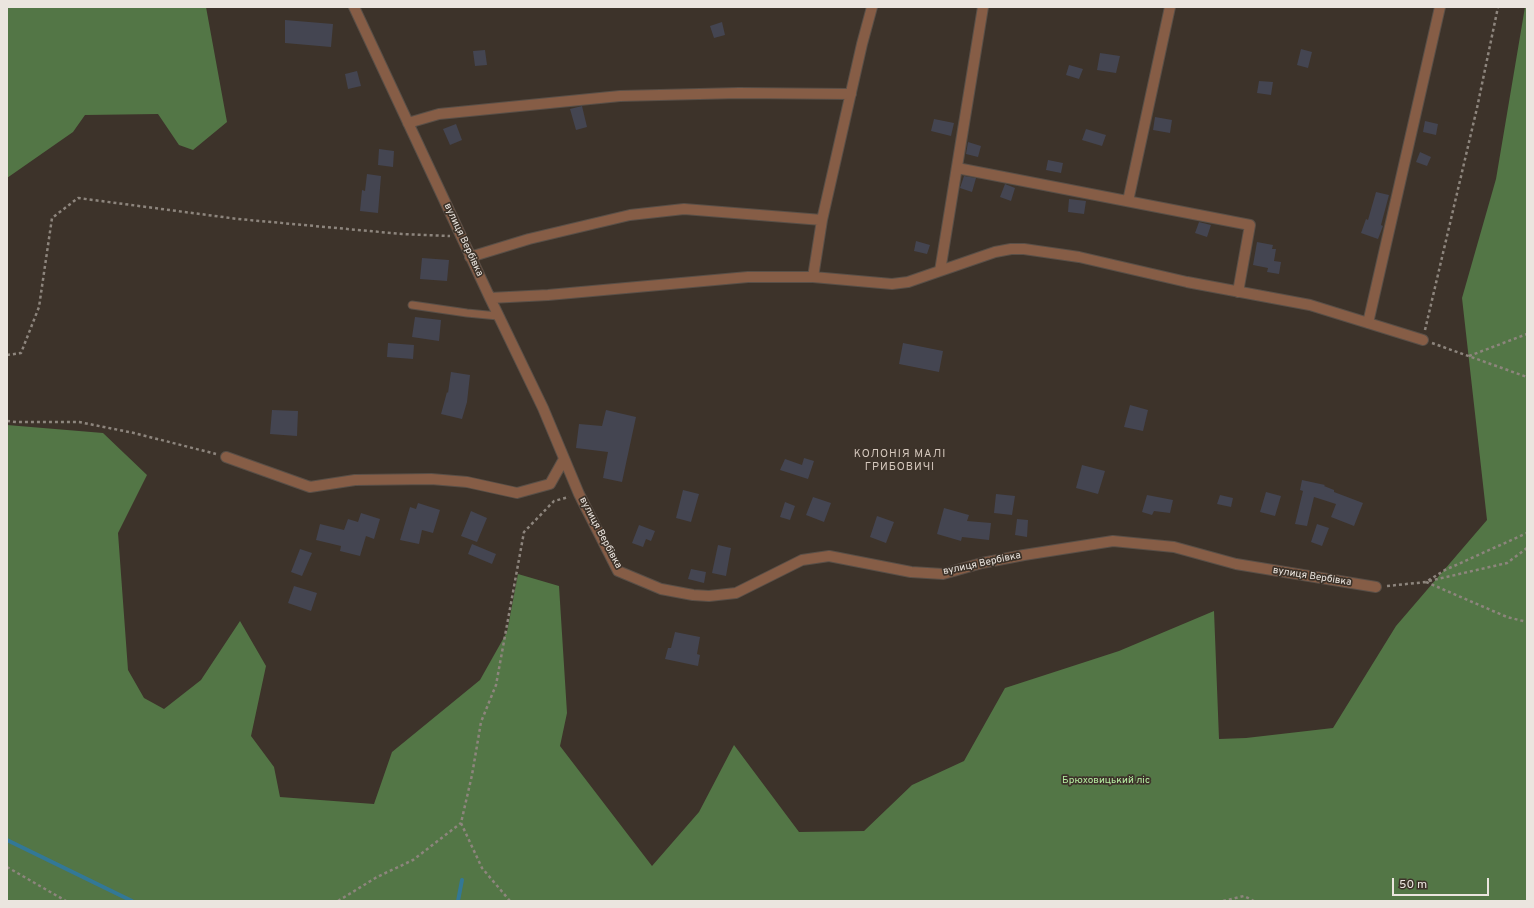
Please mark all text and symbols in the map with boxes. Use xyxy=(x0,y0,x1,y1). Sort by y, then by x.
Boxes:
street label: вулиця Вербівка xyxy=(441,202,485,278)
district label: КОЛОНІЯ МАЛІ ГРИБОВИЧІ xyxy=(854,448,946,474)
street label: вулиця Вербівка xyxy=(576,495,624,571)
street label: вулиця Вербівка xyxy=(942,550,1022,578)
street label: вулиця Вербівка xyxy=(1272,565,1352,589)
park label: Брюховицький ліс xyxy=(1062,775,1150,787)
scale bar xyxy=(1394,870,1491,896)
text: 50 m xyxy=(1399,877,1427,893)

